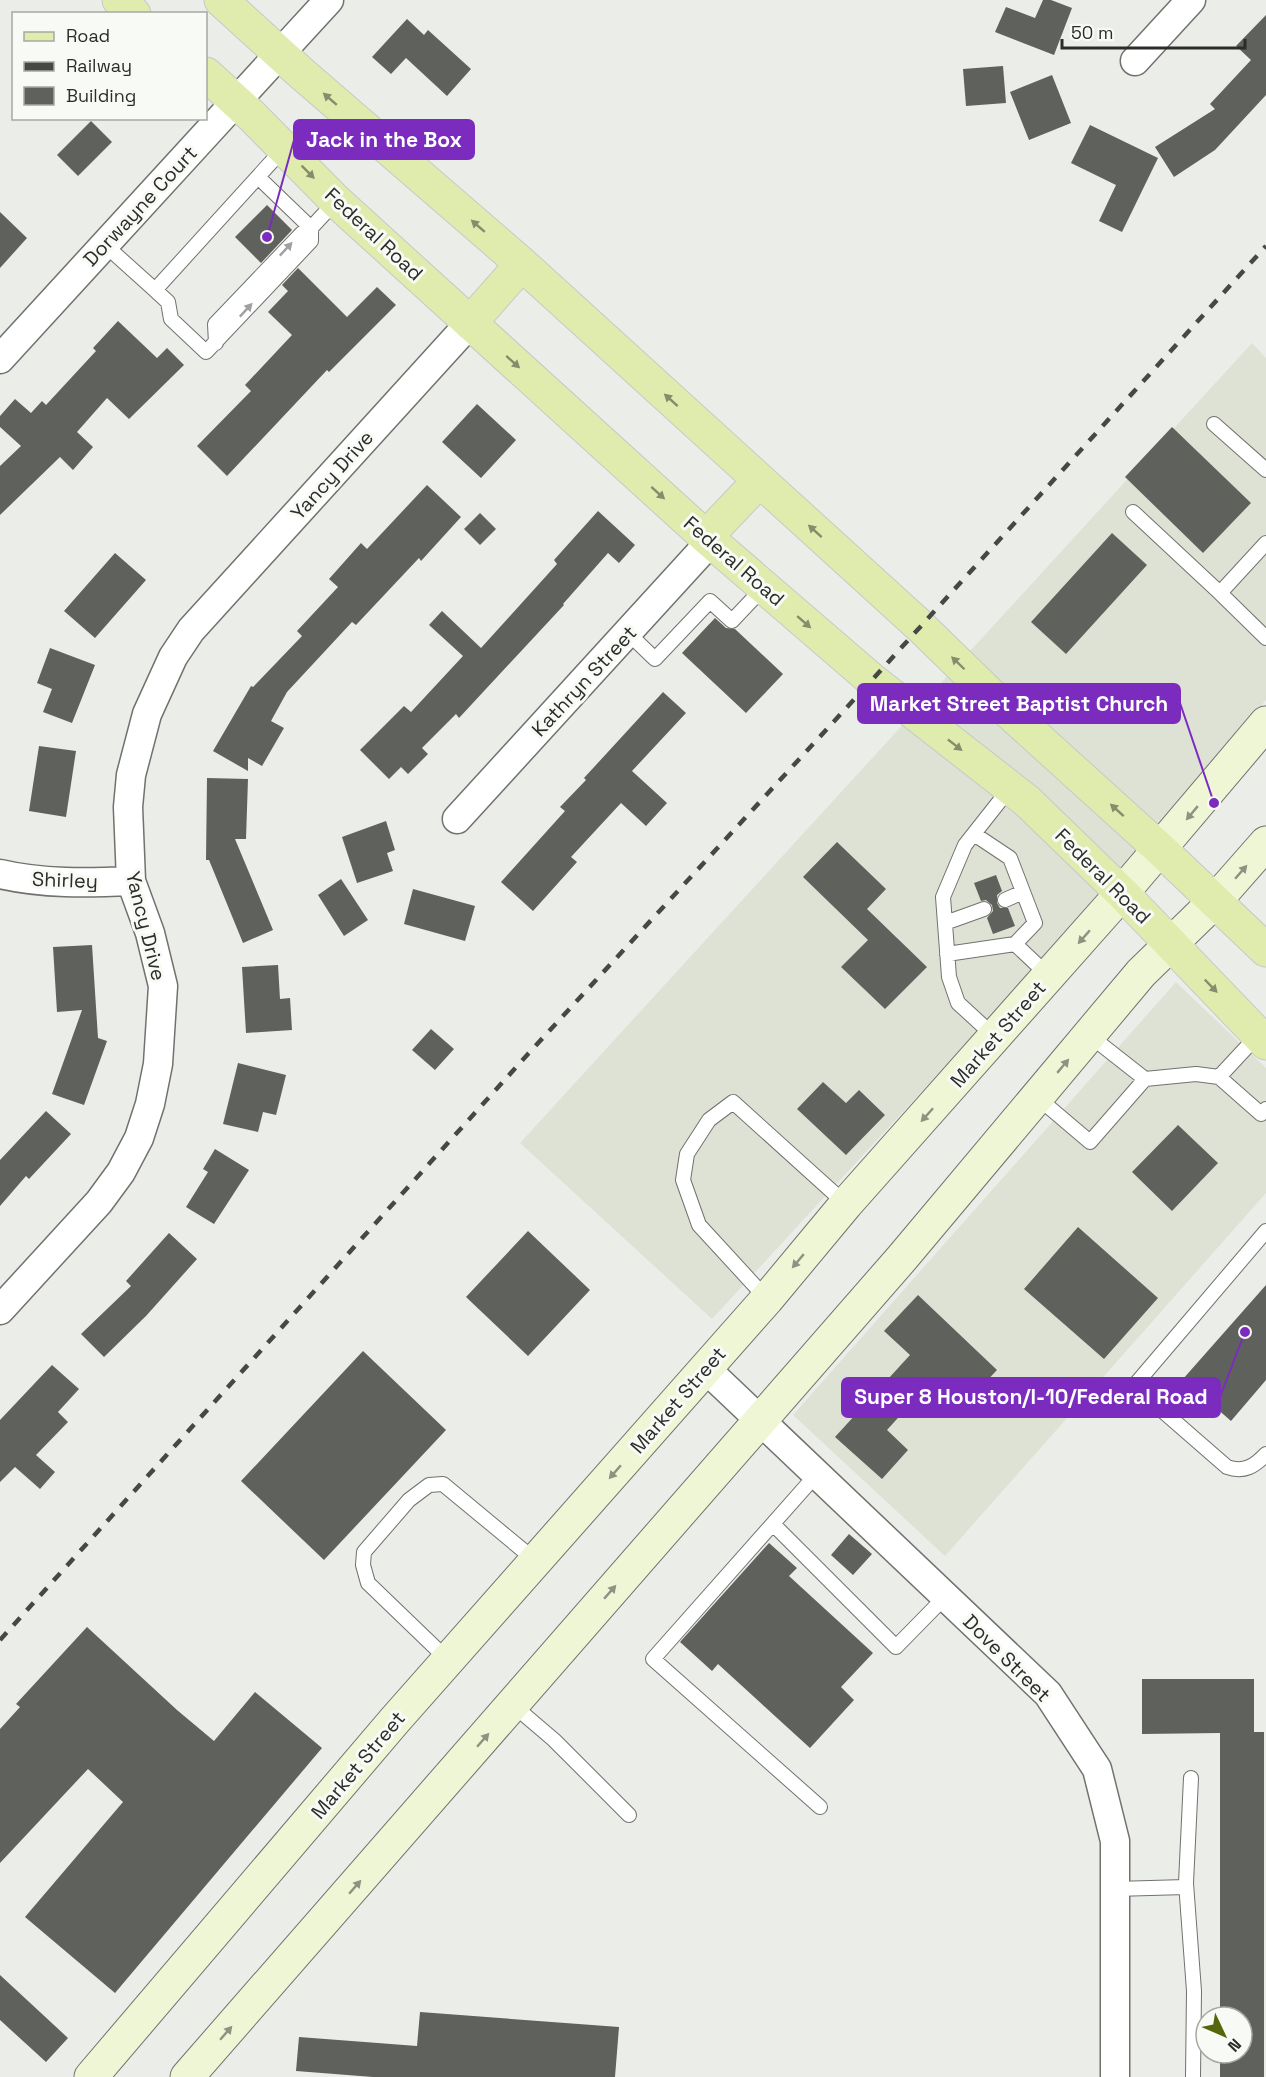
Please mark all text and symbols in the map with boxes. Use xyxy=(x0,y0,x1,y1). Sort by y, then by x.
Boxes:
legend xyxy=(12,12,207,120)
scale bar xyxy=(1062,12,1245,50)
text: 50 m xyxy=(1071,21,1113,44)
text: Road xyxy=(66,24,110,47)
text: Railway xyxy=(66,54,132,77)
text: Building xyxy=(66,84,136,107)
one-way arrow xyxy=(322,92,338,105)
callout: Jack in the Box xyxy=(294,120,474,159)
text: Jack in the Box xyxy=(306,126,462,153)
street label: Dorwayne Court xyxy=(77,140,203,272)
one-way arrow xyxy=(301,165,315,180)
street label: Federal Road xyxy=(319,182,429,286)
one-way arrow xyxy=(471,220,486,233)
one-way arrow xyxy=(279,243,293,257)
one-way arrow xyxy=(239,303,252,318)
one-way arrow xyxy=(506,355,521,369)
one-way arrow xyxy=(663,393,678,407)
street label: Yancy Drive xyxy=(285,425,379,525)
one-way arrow xyxy=(650,486,665,499)
street label: Federal Road xyxy=(678,510,790,612)
one-way arrow xyxy=(808,525,823,538)
one-way arrow xyxy=(796,615,811,628)
street label: Kathryn Street xyxy=(526,620,642,742)
one-way arrow xyxy=(951,656,966,670)
callout: Market Street Baptist Church xyxy=(858,684,1180,723)
text: Market Street Baptist Church xyxy=(870,690,1168,717)
one-way arrow xyxy=(948,738,963,750)
one-way arrow xyxy=(1110,804,1125,817)
one-way arrow xyxy=(1185,805,1198,821)
street label: Federal Road xyxy=(1050,823,1156,929)
one-way arrow xyxy=(1234,864,1247,880)
street label: Shirley xyxy=(32,866,98,894)
street label: Yancy Drive xyxy=(120,869,172,983)
one-way arrow xyxy=(1078,929,1091,944)
street label: Market Street xyxy=(944,975,1052,1093)
one-way arrow xyxy=(1204,979,1218,993)
one-way arrow xyxy=(1056,1059,1069,1074)
one-way arrow xyxy=(920,1107,934,1121)
one-way arrow xyxy=(792,1253,805,1268)
street label: Market Street xyxy=(624,1341,732,1459)
callout: Super 8 Houston/I-10/Federal Road xyxy=(842,1378,1220,1417)
text: Super 8 Houston/I-10/Federal Road xyxy=(854,1383,1208,1410)
one-way arrow xyxy=(609,1464,622,1479)
one-way arrow xyxy=(604,1584,617,1600)
street label: Dove Street xyxy=(958,1609,1056,1707)
street label: Market Street xyxy=(305,1706,411,1824)
one-way arrow xyxy=(476,1733,489,1748)
one-way arrow xyxy=(348,1880,361,1895)
north arrow xyxy=(1194,2005,1254,2065)
one-way arrow xyxy=(219,2026,232,2041)
text: N xyxy=(1223,2034,1246,2056)

